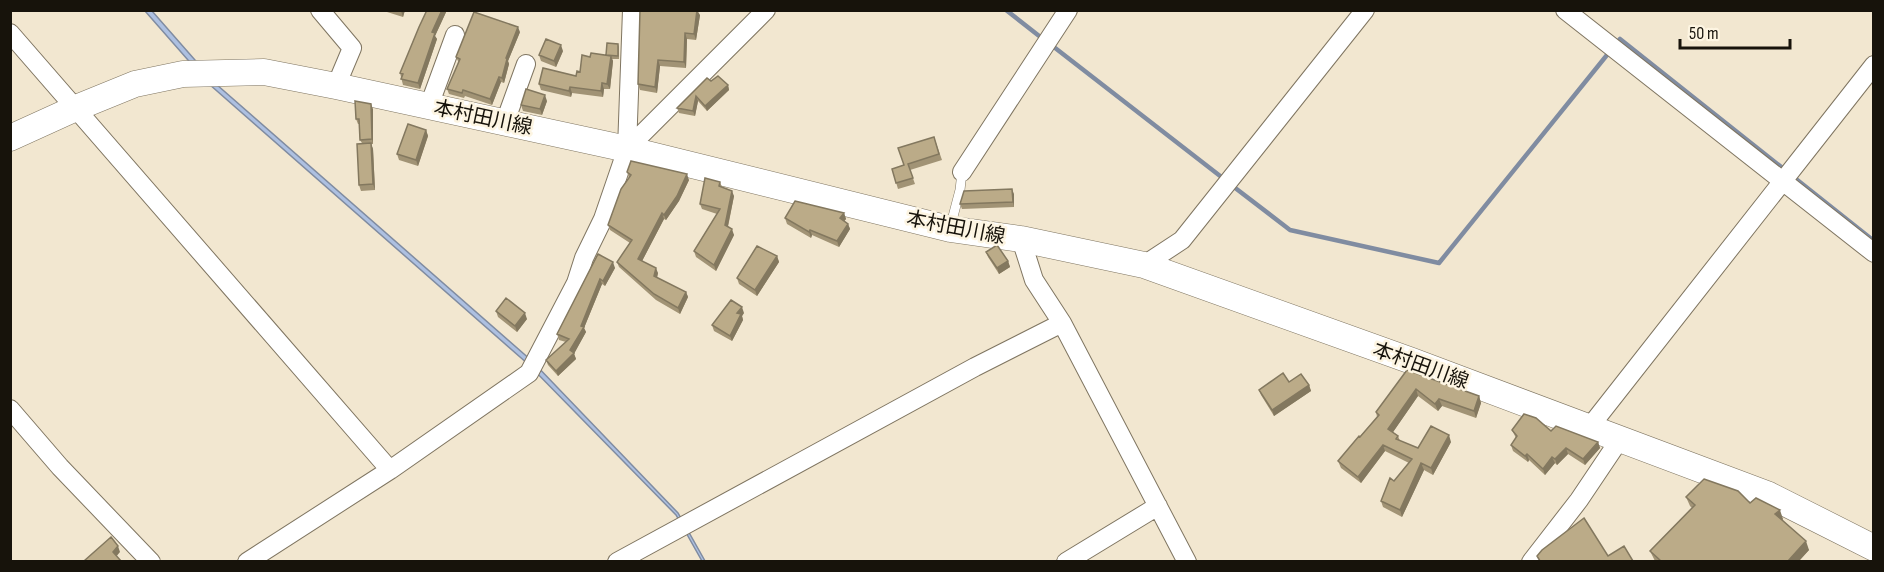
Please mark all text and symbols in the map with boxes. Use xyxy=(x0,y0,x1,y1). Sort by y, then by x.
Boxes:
scale bar xyxy=(1680,12,1790,50)
text: 50 m xyxy=(1689,23,1719,44)
street label: 本村田川線 xyxy=(431,96,534,140)
street label: 本村田川線 xyxy=(904,207,1007,249)
street label: 本村田川線 xyxy=(1370,338,1472,394)

